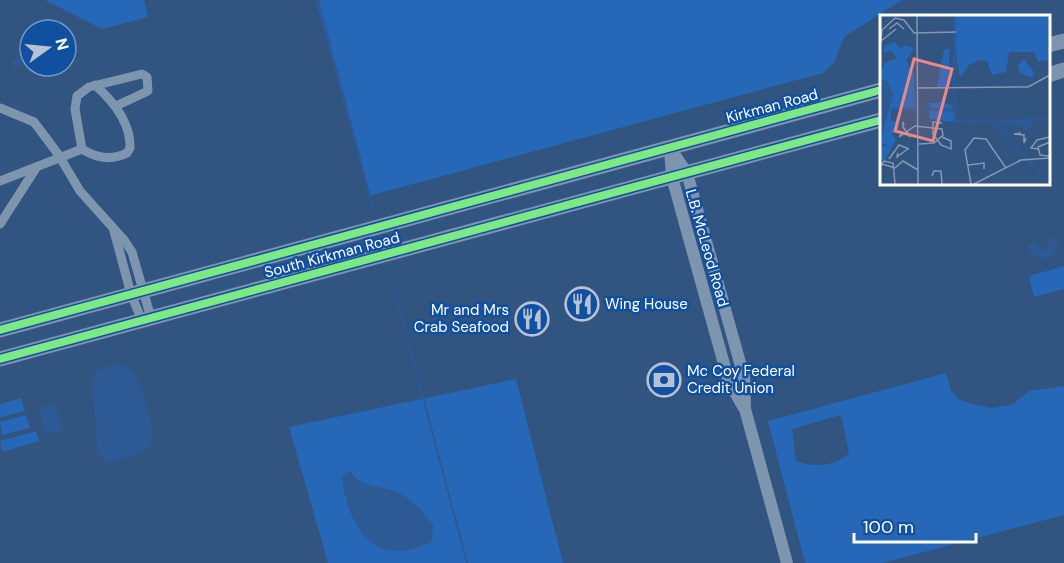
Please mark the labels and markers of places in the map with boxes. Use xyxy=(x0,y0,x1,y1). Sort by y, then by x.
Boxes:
restaurant icon: Wing House xyxy=(564,286,600,322)
place label: Wing House xyxy=(605,294,688,314)
place label: Mr and Mrs Crab Seafood xyxy=(414,300,509,337)
restaurant icon: Mr and Mrs Crab Seafood xyxy=(514,301,550,337)
place label: Mc Coy Federal Credit Union xyxy=(687,361,795,398)
bank icon: Mc Coy Federal Credit Union xyxy=(646,362,682,398)

